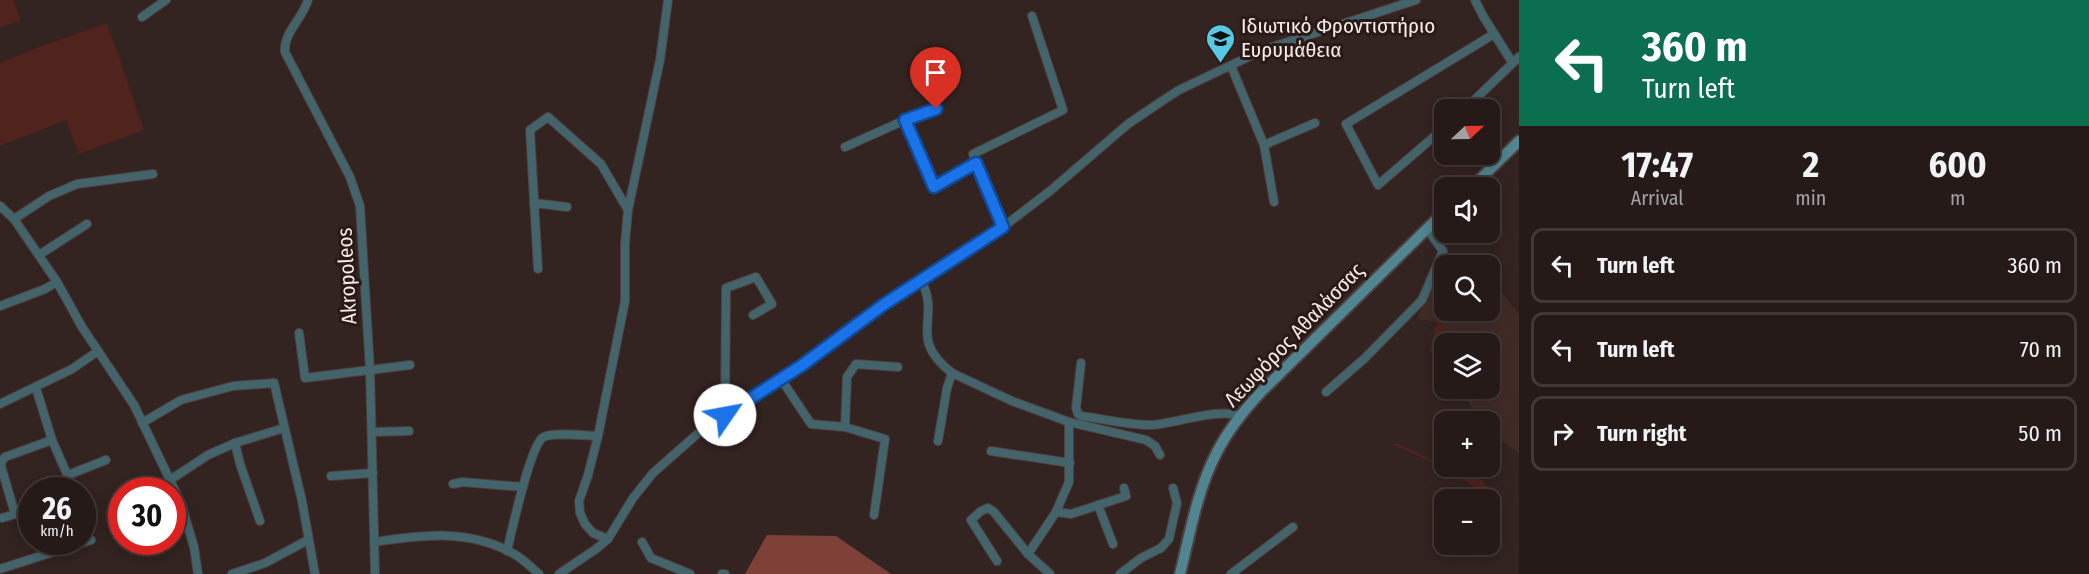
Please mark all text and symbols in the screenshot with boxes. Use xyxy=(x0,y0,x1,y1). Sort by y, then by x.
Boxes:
place label: Ιδιωτικό Φροντιστήριο Ευρυμάθεια xyxy=(1241,13,1435,63)
school or university icon: Ιδιωτικό Φροντιστήριο Ευρυμάθεια xyxy=(1204,22,1236,64)
text: 360 m xyxy=(1642,22,1748,72)
icon: left xyxy=(1543,24,1621,102)
pin xyxy=(910,47,961,109)
icon: arrive xyxy=(919,56,952,89)
text: Turn left xyxy=(1642,73,1735,105)
north arrow xyxy=(1434,99,1500,165)
map controls xyxy=(1434,99,1500,555)
text: 17:47 xyxy=(1621,143,1693,187)
text: 2 xyxy=(1802,143,1819,187)
text: 600 xyxy=(1929,143,1987,187)
button: sound xyxy=(1434,177,1500,243)
text: Arrival xyxy=(1631,186,1684,210)
text: min xyxy=(1795,186,1826,210)
text: m xyxy=(1950,186,1965,210)
street label: Akropoleos xyxy=(331,227,363,325)
icon: left xyxy=(1546,249,1579,282)
text: Turn left xyxy=(1597,252,1675,279)
text: 360 m xyxy=(2008,252,2062,279)
button: search xyxy=(1434,255,1500,321)
street label: Λεωφόρος Αθαλάσσας xyxy=(1218,257,1370,413)
button: layers xyxy=(1434,333,1500,399)
icon: left xyxy=(1546,333,1579,366)
text: Turn left xyxy=(1597,336,1675,363)
text: 70 m xyxy=(2020,336,2062,363)
position arrow xyxy=(693,383,757,447)
button: + xyxy=(1434,411,1500,477)
icon: right xyxy=(1546,417,1579,450)
text: Turn right xyxy=(1597,420,1686,447)
text: 50 m xyxy=(2018,420,2062,447)
speed limit sign: 30 xyxy=(108,477,186,555)
button: − xyxy=(1434,489,1500,555)
text: 26 xyxy=(42,491,72,527)
text: km/h xyxy=(40,522,74,540)

